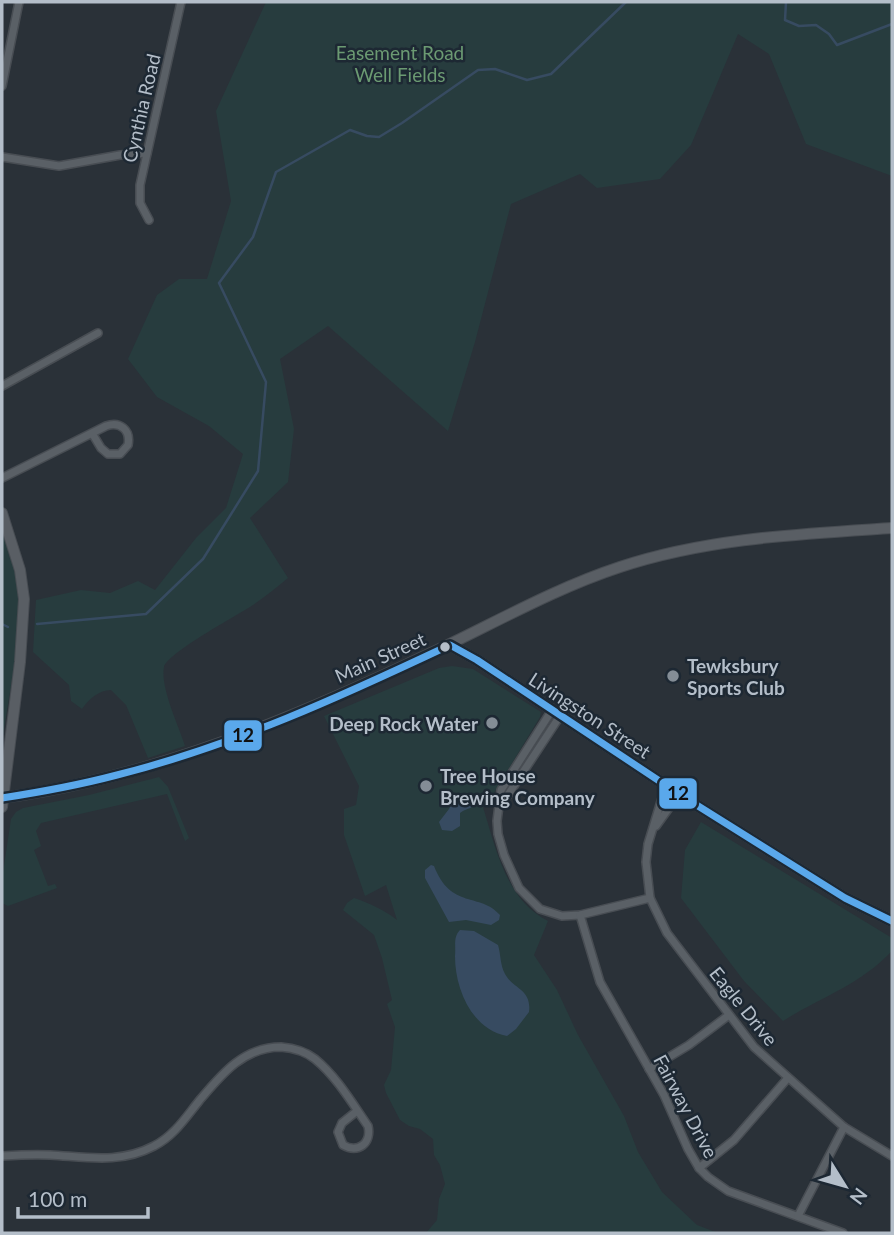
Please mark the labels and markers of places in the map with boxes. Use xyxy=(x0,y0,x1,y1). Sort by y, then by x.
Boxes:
unlabelled marker xyxy=(438,640,452,654)
place label: Tewksbury Sports Club xyxy=(687,654,785,699)
marker: Tewksbury Sports Club xyxy=(665,668,681,684)
place label: Deep Rock Water xyxy=(329,712,479,735)
marker: Deep Rock Water xyxy=(484,715,500,731)
place label: Tree House Brewing Company xyxy=(440,764,596,809)
marker: Tree House Brewing Company xyxy=(418,778,434,794)

